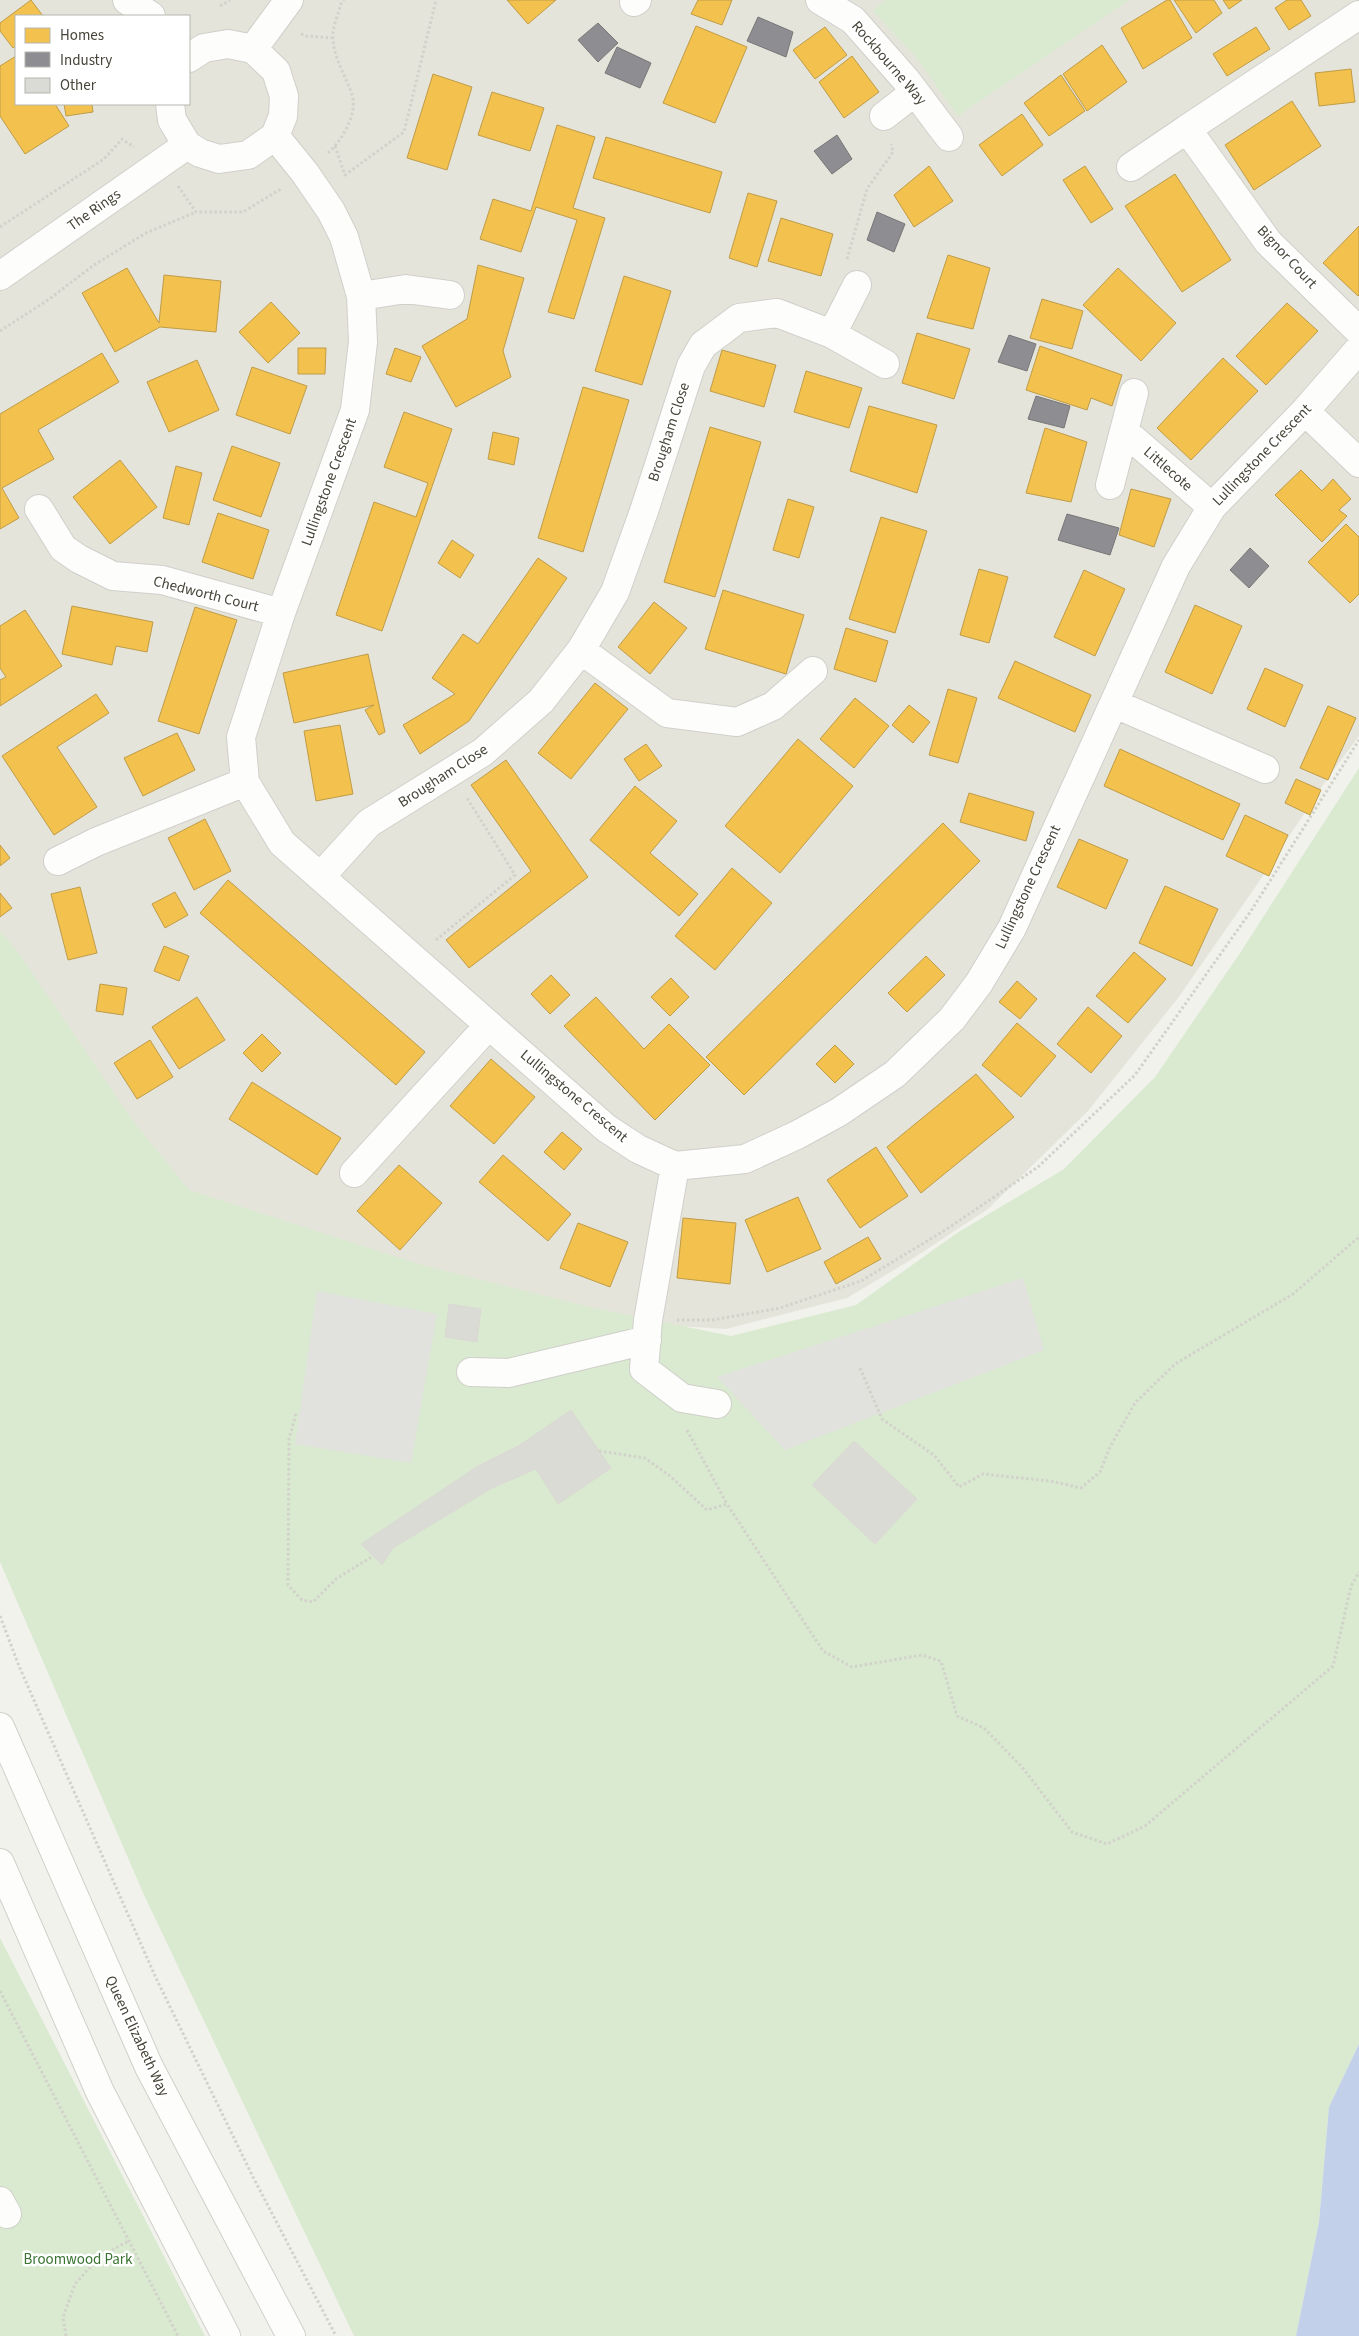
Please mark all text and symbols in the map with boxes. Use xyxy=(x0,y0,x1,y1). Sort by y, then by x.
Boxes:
legend xyxy=(15,15,190,105)
street label: Rockbourne Way xyxy=(847,16,931,110)
text: Homes xyxy=(60,25,104,46)
text: Industry xyxy=(60,50,112,71)
text: Other xyxy=(60,75,97,96)
street label: The Rings xyxy=(63,184,125,236)
street label: Bignor Court xyxy=(1252,221,1322,293)
street label: Brougham Close xyxy=(643,380,695,484)
street label: Lullingstone Crescent xyxy=(1208,399,1316,511)
street label: Lullingstone Crescent xyxy=(296,415,362,549)
street label: Littlecote xyxy=(1139,442,1197,496)
street label: Chedworth Court xyxy=(151,571,261,617)
street label: Brougham Close xyxy=(394,739,492,813)
street label: Lullingstone Crescent xyxy=(990,822,1066,952)
street label: Lullingstone Crescent xyxy=(516,1045,632,1147)
street label: Queen Elizabeth Way xyxy=(100,1972,174,2100)
park label: Broomwood Park xyxy=(24,2249,133,2270)

